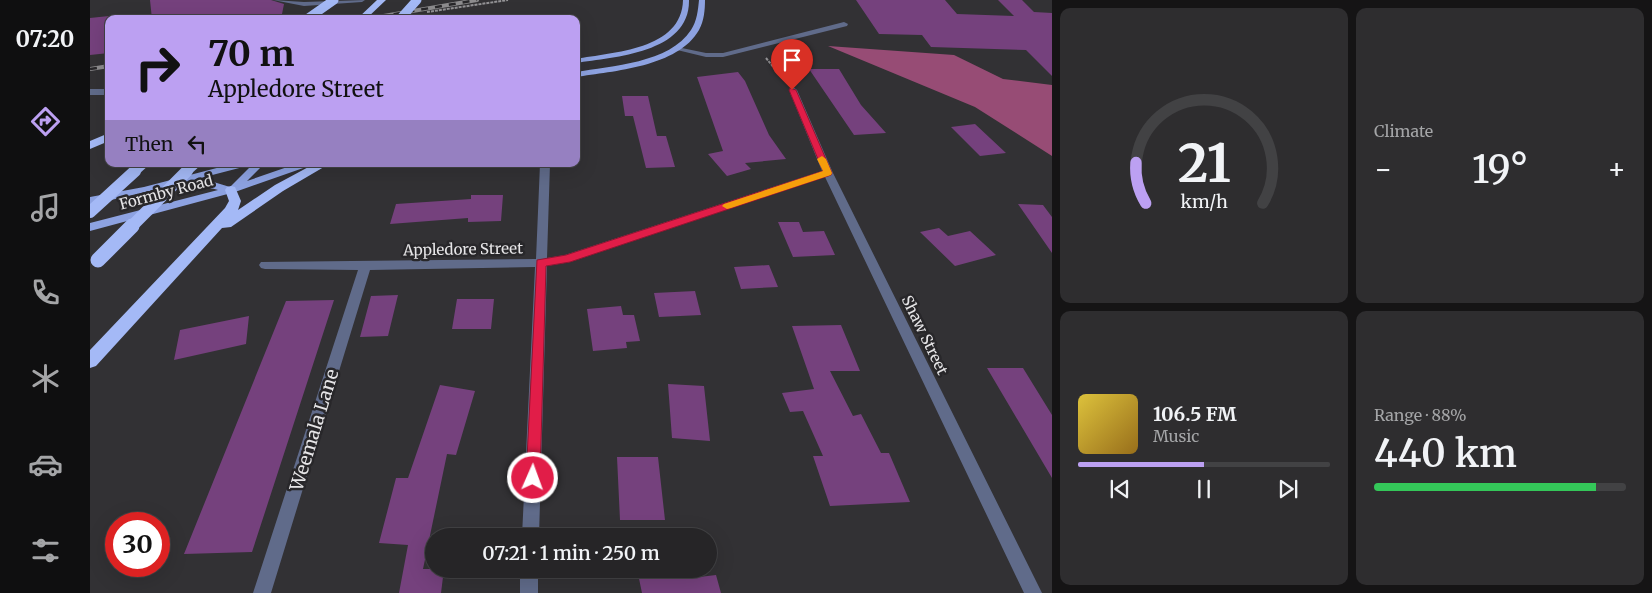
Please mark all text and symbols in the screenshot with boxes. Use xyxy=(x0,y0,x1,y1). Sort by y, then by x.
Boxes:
text: 07:20 xyxy=(16,25,74,53)
text: 70 m xyxy=(208,32,295,76)
icon: right xyxy=(125,35,190,100)
pin xyxy=(771,39,813,90)
icon: arrive xyxy=(778,46,806,74)
text: Appledore Street xyxy=(208,75,384,103)
icon: directions xyxy=(28,104,63,139)
text: Climate xyxy=(1374,121,1433,141)
icon: left xyxy=(183,130,211,158)
text: 21 xyxy=(1177,131,1231,196)
text: Then xyxy=(125,132,173,156)
text: 19° xyxy=(1472,146,1528,193)
text: − xyxy=(1374,151,1393,187)
text: + xyxy=(1607,151,1626,187)
street label: Formby Road xyxy=(117,170,215,214)
icon: music xyxy=(28,190,63,225)
text: km/h xyxy=(1180,190,1228,213)
street label: Appledore Street xyxy=(402,238,523,260)
icon: phone xyxy=(28,275,63,310)
street label: Shaw Street xyxy=(898,292,952,378)
icon: climate xyxy=(28,361,63,396)
street label: Weemala Lane xyxy=(284,366,343,495)
text: 106.5 FM xyxy=(1153,402,1237,426)
text: Range · 88% xyxy=(1374,405,1467,425)
text: Music xyxy=(1153,426,1199,446)
text: 440 km xyxy=(1374,430,1517,477)
icon: car xyxy=(28,447,63,482)
position arrow xyxy=(506,451,558,503)
icon: previous xyxy=(1106,475,1134,503)
icon: pause xyxy=(1190,475,1218,503)
icon: next xyxy=(1274,475,1302,503)
speed limit sign: 30 xyxy=(105,512,170,577)
icon: filters xyxy=(28,533,63,568)
text: 07:21 · 1 min · 250 m xyxy=(482,541,660,565)

